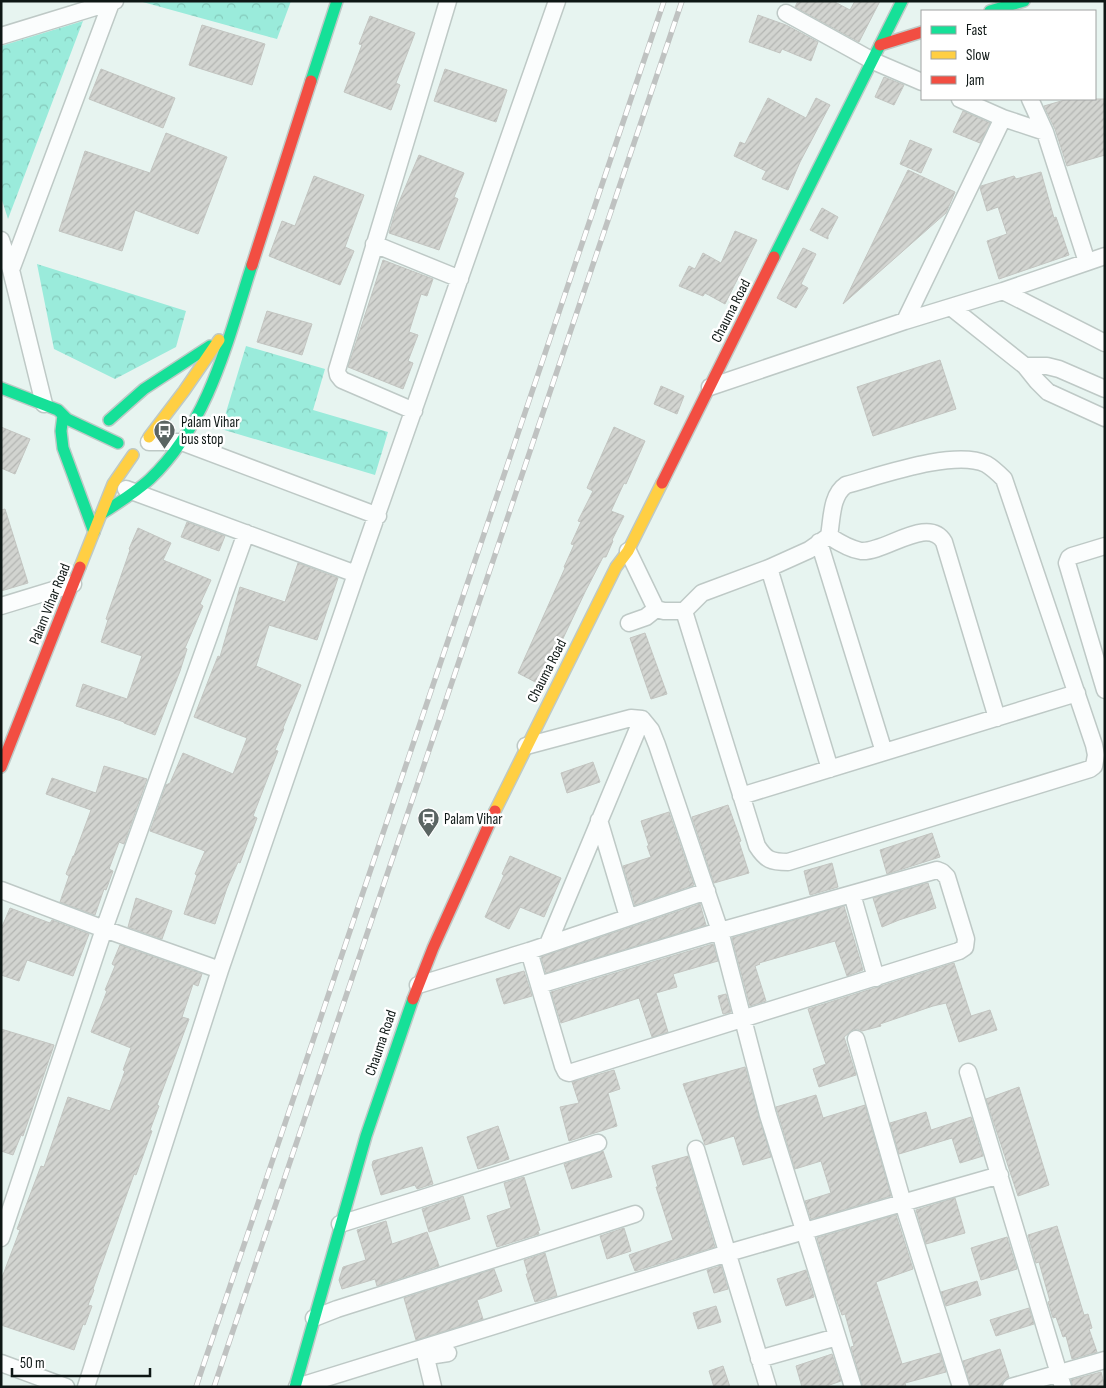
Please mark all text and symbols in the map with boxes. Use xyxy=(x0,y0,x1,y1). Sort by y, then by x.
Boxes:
legend xyxy=(921,10,1096,100)
text: Fast xyxy=(966,21,988,40)
text: Slow xyxy=(966,46,990,65)
text: Jam xyxy=(965,71,984,90)
street label: Chauma Road xyxy=(707,276,755,346)
place label: Palam Vihar bus stop xyxy=(181,413,240,449)
bus stop icon: Palam Vihar bus stop xyxy=(153,419,177,450)
street label: Palam Vihar Road xyxy=(25,561,75,647)
street label: Chauma Road xyxy=(523,636,571,706)
station icon: Palam Vihar xyxy=(416,807,440,838)
place label: Palam Vihar xyxy=(444,810,503,829)
street label: Chauma Road xyxy=(361,1008,401,1078)
scale bar xyxy=(12,1346,150,1378)
text: 50 m xyxy=(20,1354,45,1373)

